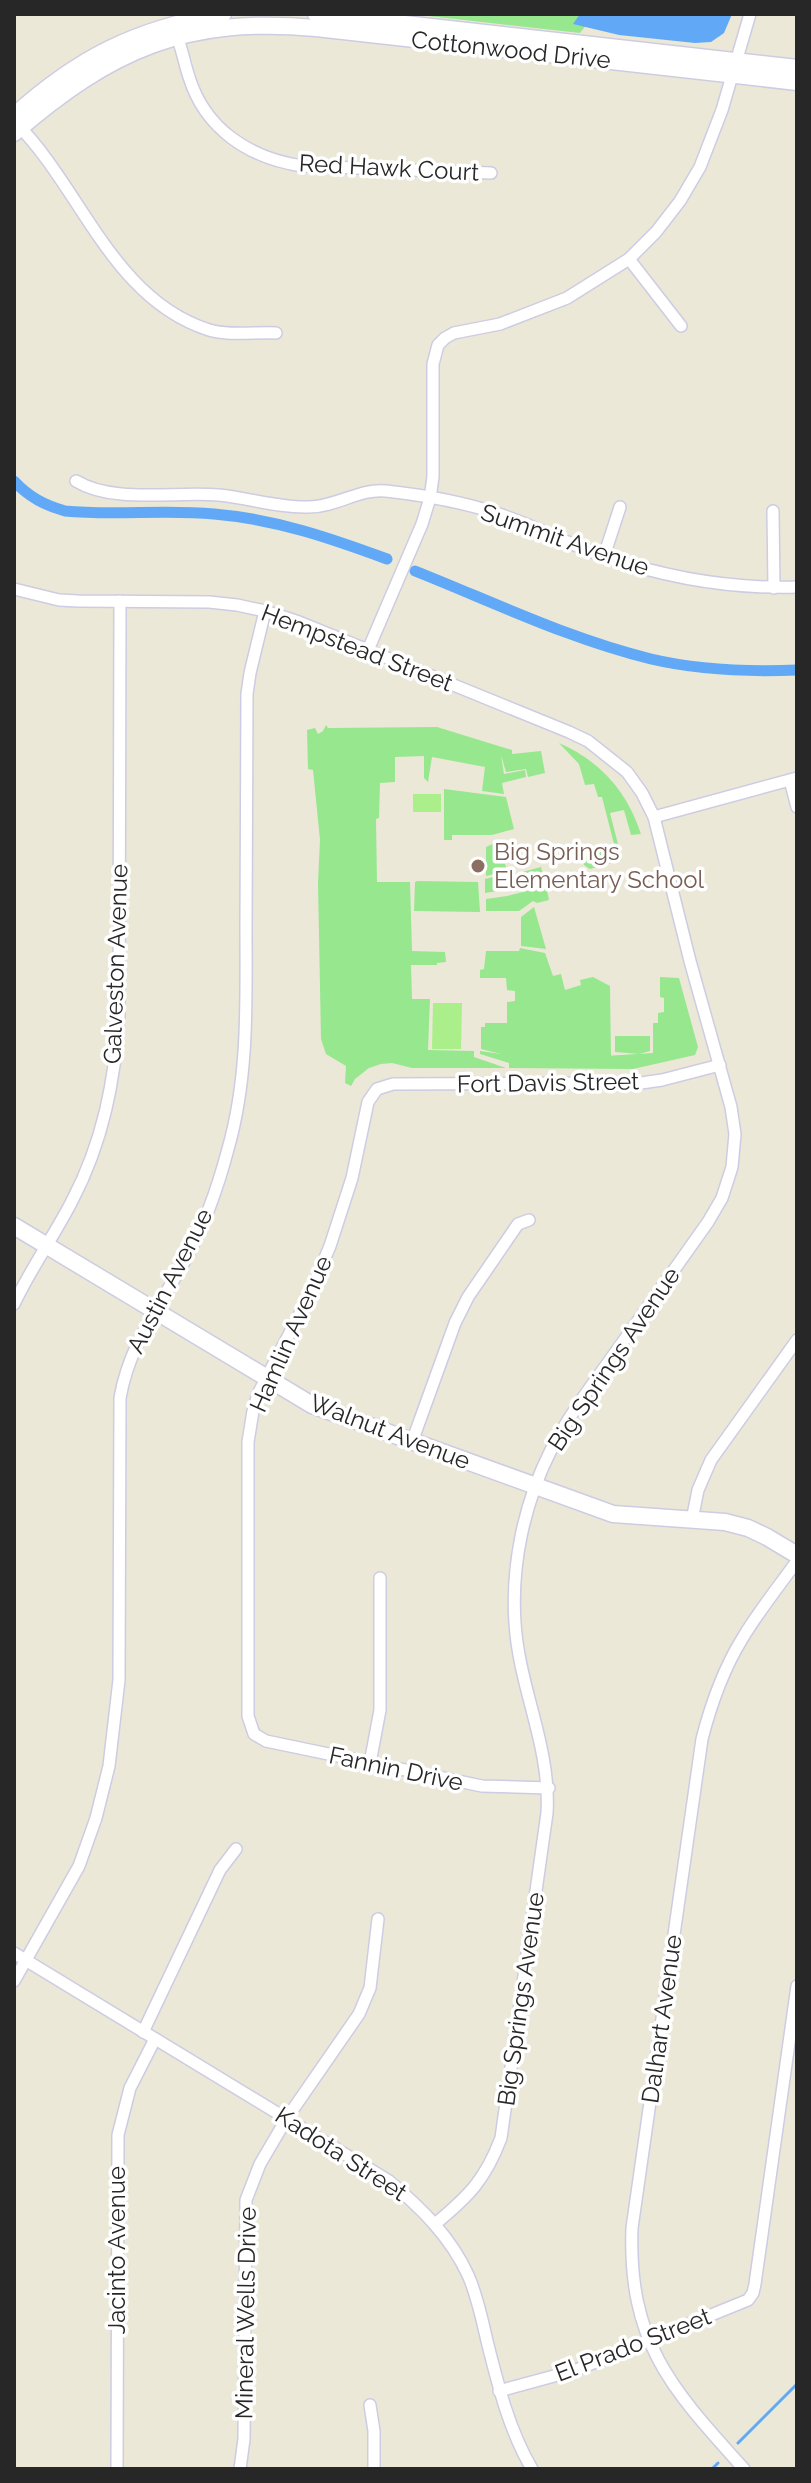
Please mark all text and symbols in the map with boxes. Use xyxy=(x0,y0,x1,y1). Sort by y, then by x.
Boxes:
street label: Cottonwood Drive xyxy=(410,25,612,74)
street label: Red Hawk Court xyxy=(298,148,480,187)
street label: Summit Avenue xyxy=(477,497,653,582)
street label: Hempstead Street xyxy=(257,598,457,697)
place label: Big Springs Elementary School xyxy=(494,837,705,894)
marker: Big Springs Elementary School xyxy=(469,857,487,875)
street label: Galveston Avenue xyxy=(98,863,133,1064)
street label: Fort Davis Street xyxy=(457,1066,639,1099)
street label: Austin Avenue xyxy=(121,1204,218,1358)
street label: Hamlin Avenue xyxy=(243,1251,338,1416)
street label: Big Springs Avenue xyxy=(541,1261,686,1456)
street label: Walnut Avenue xyxy=(306,1388,474,1475)
street label: Fannin Drive xyxy=(326,1740,466,1797)
street label: Big Springs Avenue xyxy=(491,1890,550,2108)
street label: Dalhart Avenue xyxy=(635,1933,688,2105)
street label: Kadota Street xyxy=(270,2100,413,2207)
street label: Jacinto Avenue xyxy=(102,2166,131,2334)
street label: Mineral Wells Drive xyxy=(229,2206,262,2419)
street label: El Prado Street xyxy=(551,2301,715,2388)

